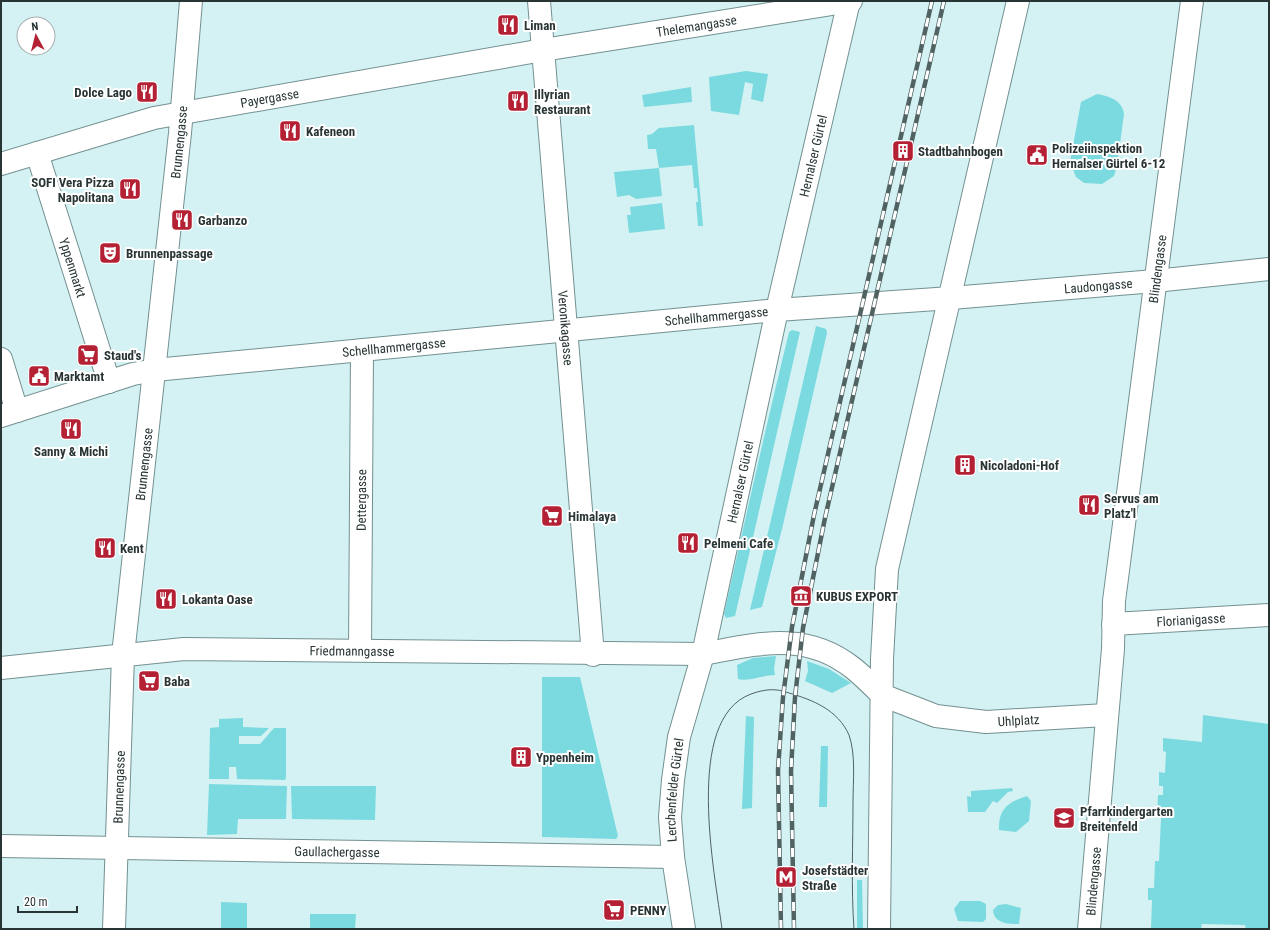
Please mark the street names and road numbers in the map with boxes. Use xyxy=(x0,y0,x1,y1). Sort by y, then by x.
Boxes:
street label: Thelemangasse xyxy=(655,12,738,40)
street label: Payergasse xyxy=(239,86,300,111)
street label: Brunnengasse xyxy=(168,105,190,179)
street label: Hernalser Gürtel xyxy=(797,113,830,199)
street label: Blindengasse xyxy=(1146,234,1170,304)
street label: Yppenmarkt xyxy=(56,236,89,299)
street label: Laudongasse xyxy=(1064,276,1133,297)
street label: Veronikagasse xyxy=(555,290,576,366)
street label: Schellhammergasse xyxy=(664,304,769,329)
street label: Schellhammergasse xyxy=(342,335,446,360)
street label: Brunnengasse xyxy=(133,427,156,501)
street label: Hernalser Gürtel xyxy=(724,439,757,524)
street label: Dettergasse xyxy=(354,469,369,531)
street label: Florianigasse xyxy=(1156,611,1226,629)
street label: Friedmanngasse xyxy=(310,643,394,659)
street label: Uhlplatz xyxy=(997,712,1040,729)
street label: Lerchenfelder Gürtel xyxy=(663,737,687,843)
street label: Brunnengasse xyxy=(110,750,128,824)
street label: Gaullachergasse xyxy=(294,844,380,860)
street label: Blindengasse xyxy=(1083,846,1104,916)

